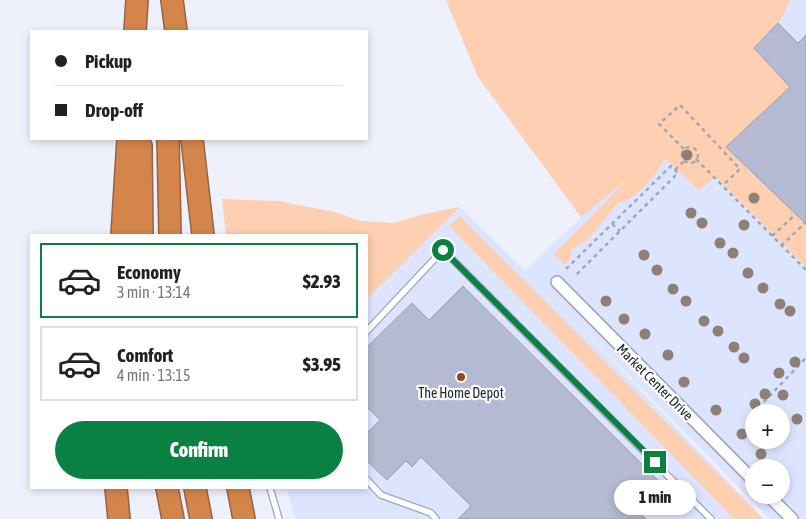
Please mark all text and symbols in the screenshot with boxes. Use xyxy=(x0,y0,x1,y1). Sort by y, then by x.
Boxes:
text: Pickup xyxy=(85,50,132,72)
text: Drop-off xyxy=(85,99,143,121)
route start xyxy=(432,239,454,261)
icon: car xyxy=(57,258,102,303)
text: Economy xyxy=(117,261,181,283)
text: $2.93 xyxy=(303,270,341,292)
text: 3 min · 13:14 xyxy=(117,283,190,301)
icon: car xyxy=(57,341,102,386)
street label: Market Center Drive xyxy=(614,341,696,423)
text: Comfort xyxy=(117,344,173,366)
text: $3.95 xyxy=(303,353,341,375)
text: 4 min · 13:15 xyxy=(117,366,190,384)
marker: The Home Depot xyxy=(455,371,467,383)
place label: The Home Depot xyxy=(418,385,504,401)
map controls xyxy=(745,404,790,504)
button: + xyxy=(745,404,790,449)
button: Confirm xyxy=(55,421,343,479)
route end xyxy=(644,451,666,473)
button: − xyxy=(745,459,790,504)
callout: 1 min xyxy=(614,480,696,514)
text: 1 min xyxy=(639,488,671,506)

